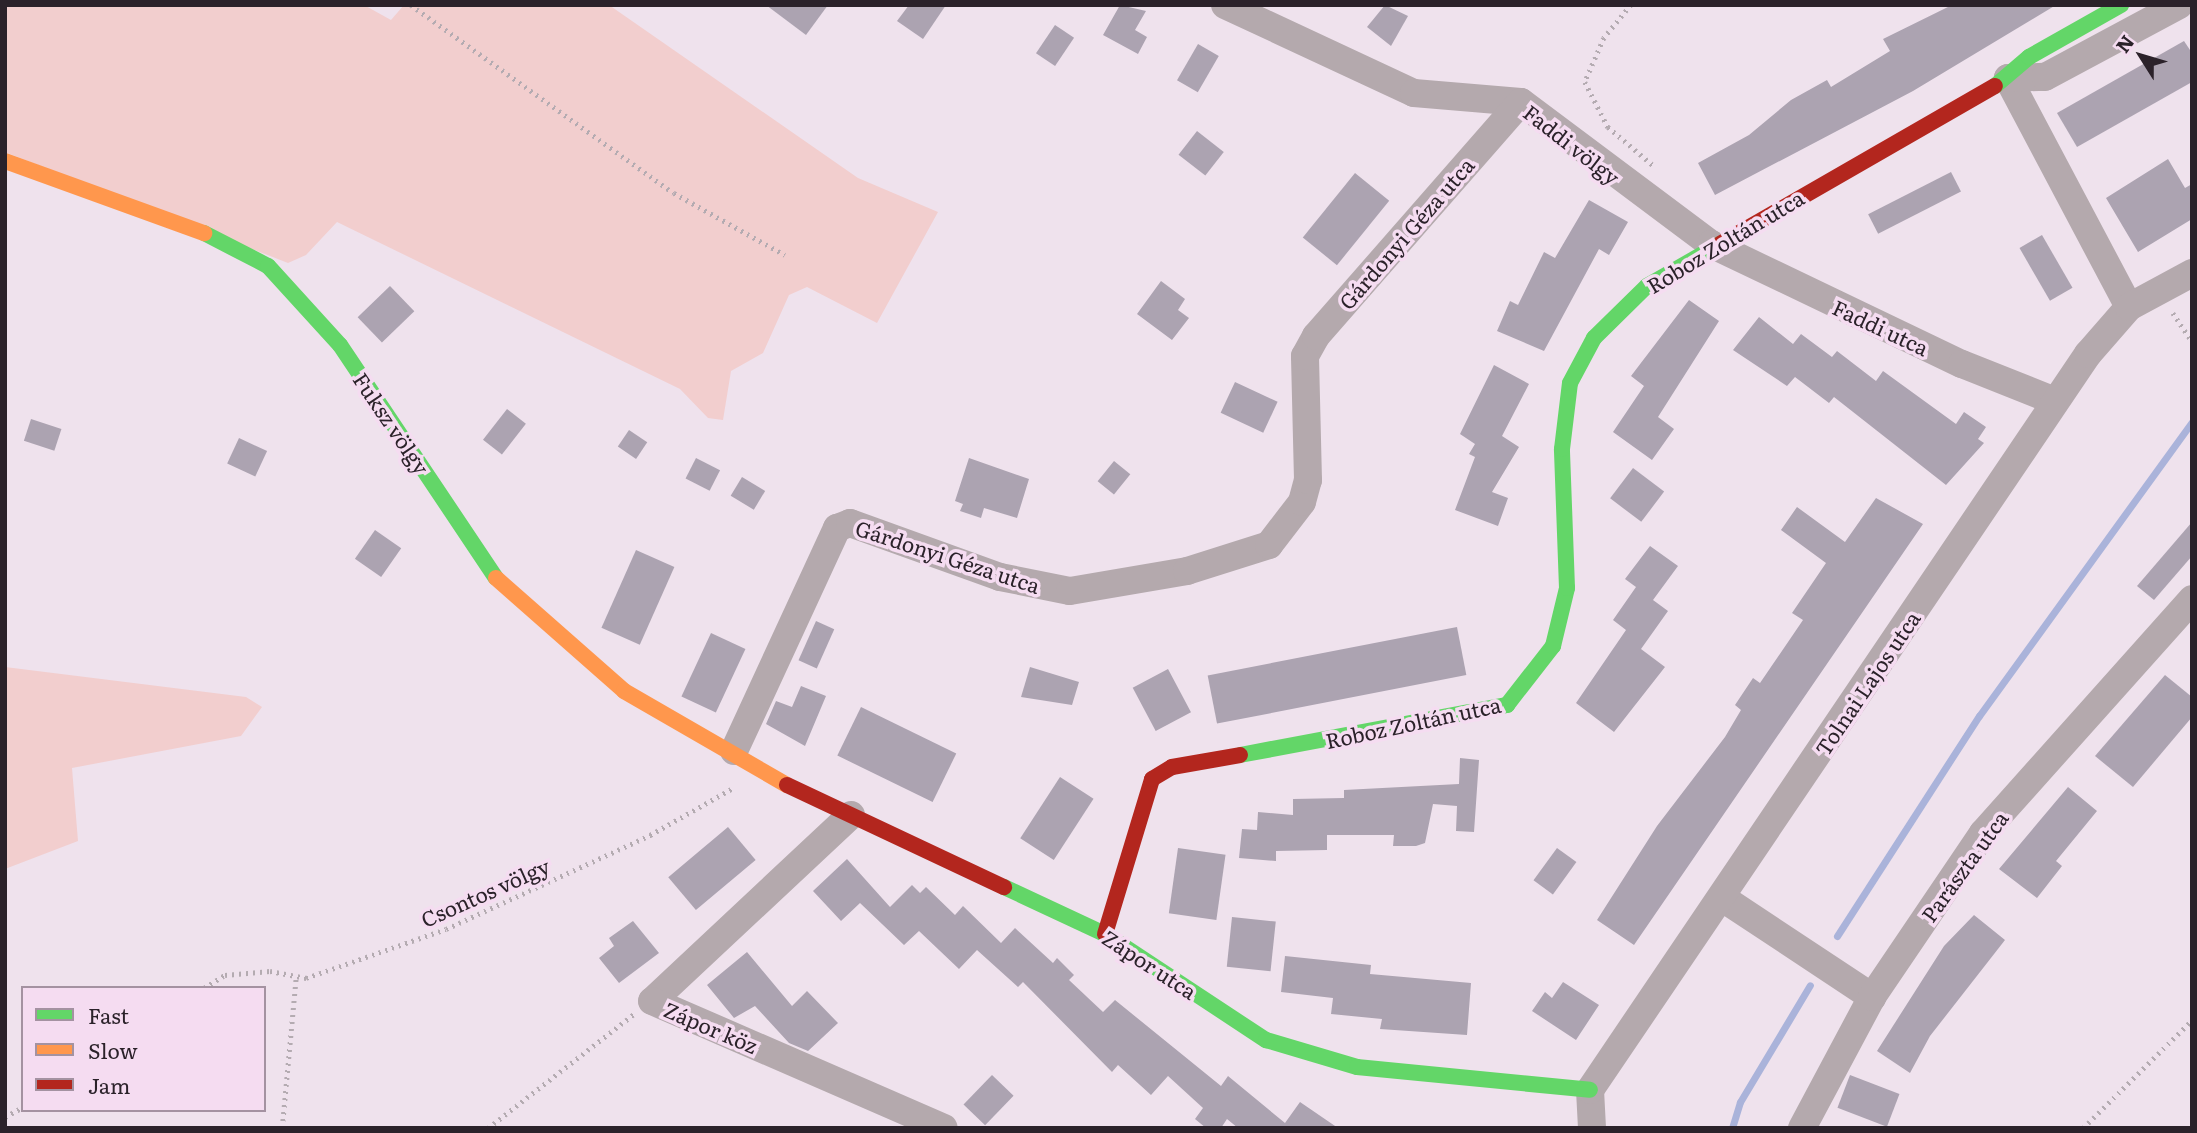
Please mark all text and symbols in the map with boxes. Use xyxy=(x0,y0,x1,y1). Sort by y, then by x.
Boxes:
north arrow xyxy=(2106,21,2176,91)
text: N xyxy=(2108,29,2140,58)
street label: Faddi völgy xyxy=(1519,99,1625,189)
street label: Gárdonyi Géza utca xyxy=(1333,152,1479,314)
street label: Roboz Zoltán utca xyxy=(1642,184,1808,298)
street label: Faddi utca xyxy=(1829,294,1933,360)
street label: Fuksz völgy xyxy=(349,367,435,479)
street label: Gárdonyi Géza utca xyxy=(853,514,1043,598)
street label: Tolnai Lajos utca xyxy=(1809,606,1925,760)
street label: Roboz Zoltán utca xyxy=(1323,691,1503,753)
street label: Parászta utca xyxy=(1915,806,2013,926)
street label: Csontos völgy xyxy=(417,852,553,932)
street label: Zápor utca xyxy=(1098,924,1202,1004)
legend xyxy=(21,986,266,1112)
street label: Zápor köz xyxy=(660,996,762,1058)
text: Fast xyxy=(88,999,129,1030)
text: Slow xyxy=(88,1034,138,1065)
text: Jam xyxy=(88,1069,130,1100)

